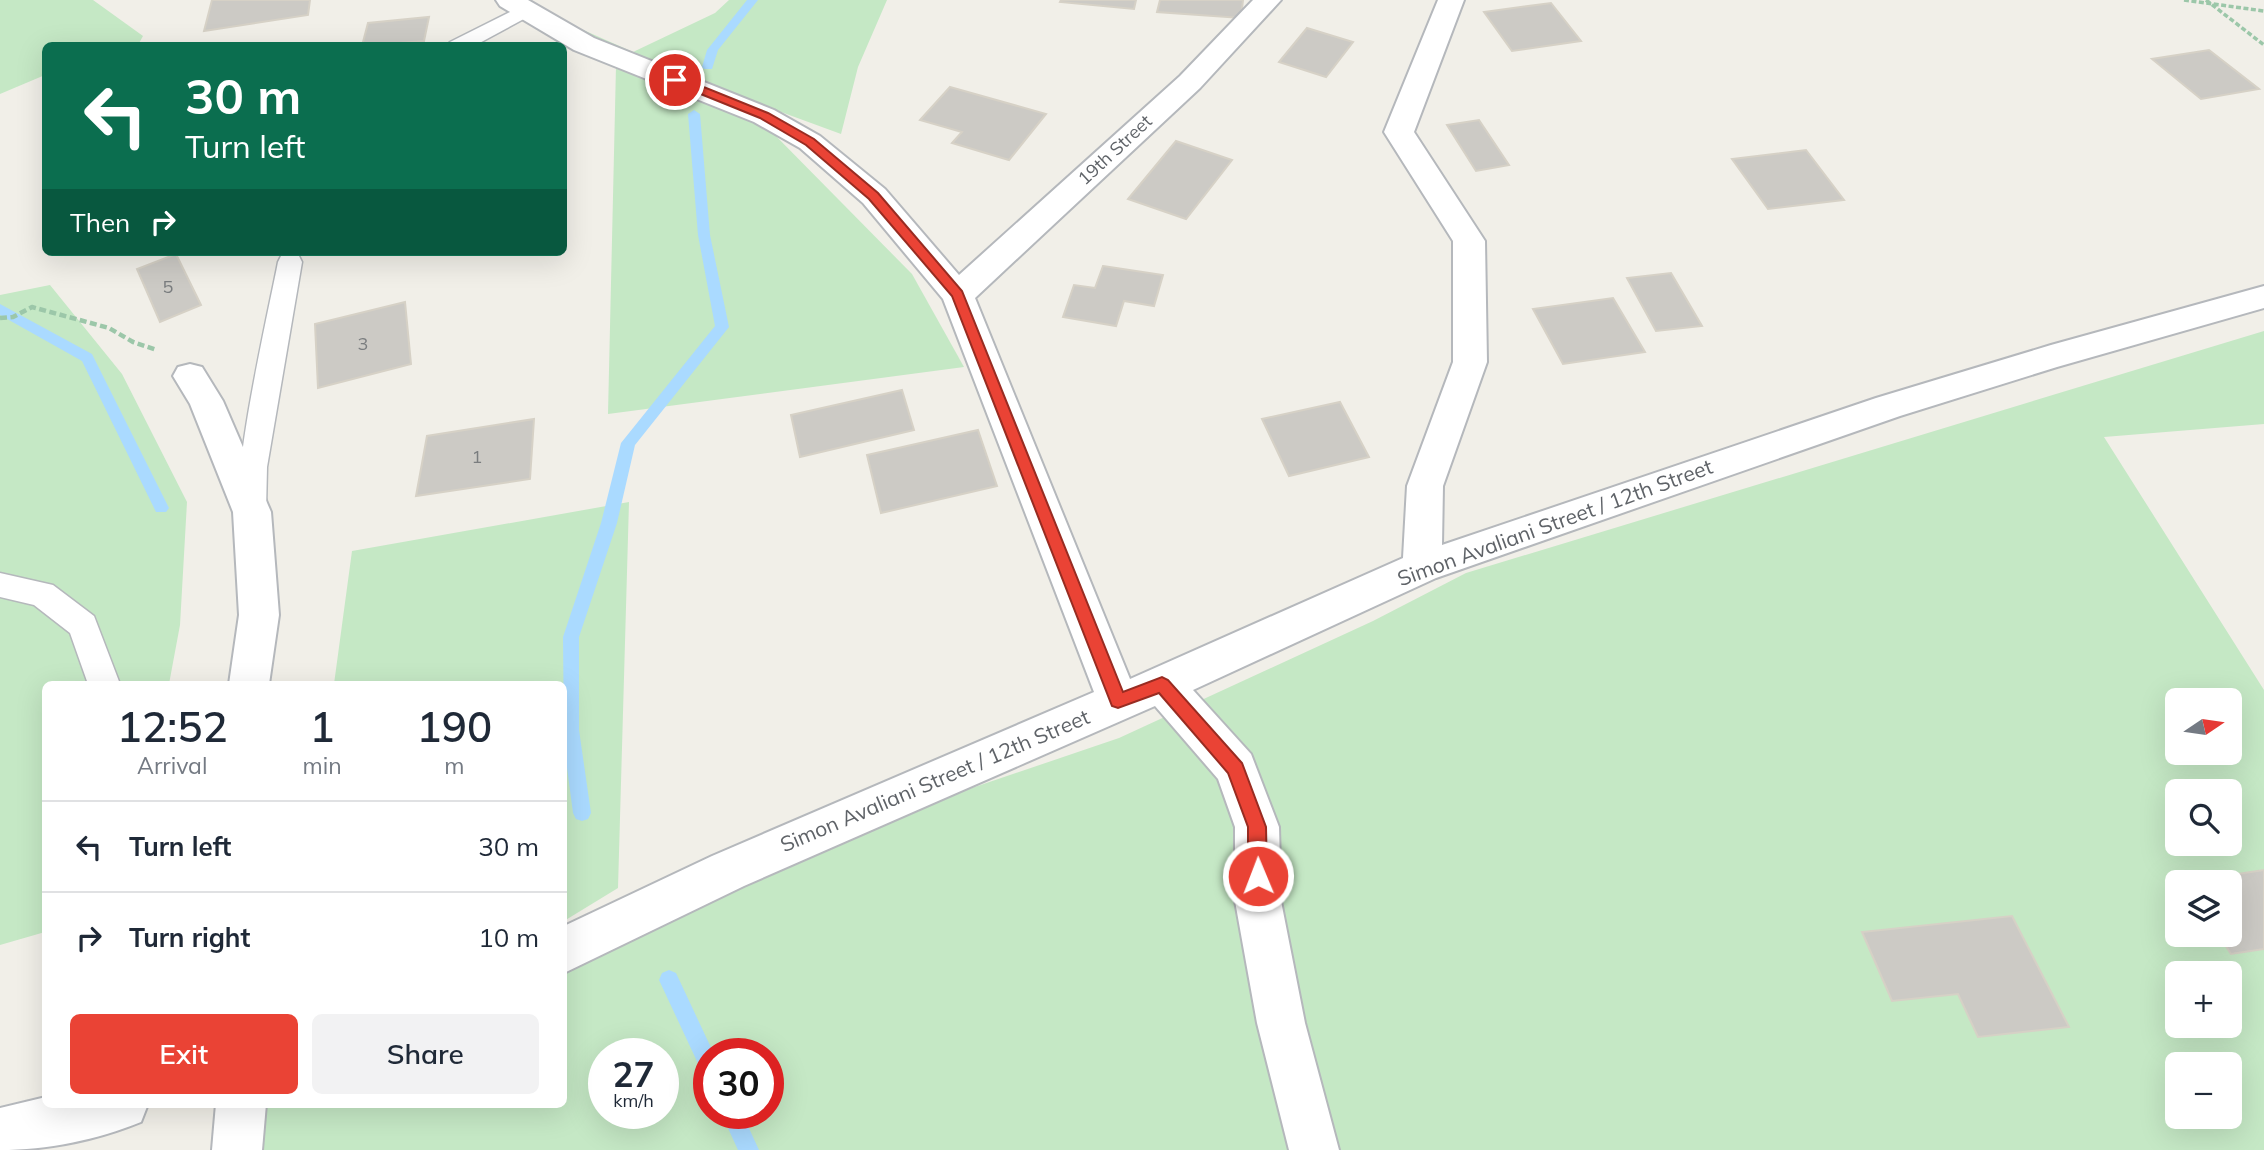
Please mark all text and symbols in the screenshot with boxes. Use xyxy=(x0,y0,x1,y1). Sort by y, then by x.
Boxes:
pin xyxy=(645,50,705,110)
icon: arrive xyxy=(656,61,694,99)
text: 30 m xyxy=(185,65,301,126)
icon: left xyxy=(70,70,161,161)
street label: 19th Street xyxy=(1073,110,1156,190)
text: Turn left xyxy=(185,126,305,166)
icon: right xyxy=(144,203,182,241)
text: Then xyxy=(70,206,130,239)
house number: 5 xyxy=(163,275,174,298)
house number: 3 xyxy=(358,332,368,355)
house number: 1 xyxy=(472,445,482,468)
street label: Simon Avaliani Street / 12th Street xyxy=(1393,453,1716,591)
north arrow xyxy=(2165,688,2242,765)
map controls xyxy=(2165,688,2242,1129)
text: 12:52 xyxy=(117,700,228,753)
text: 1 xyxy=(309,700,335,753)
text: 190 xyxy=(417,700,492,753)
street label: Simon Avaliani Street / 12th Street xyxy=(776,703,1093,857)
text: Arrival xyxy=(137,751,207,780)
text: min xyxy=(302,751,342,780)
text: m xyxy=(444,751,464,780)
button: search xyxy=(2165,779,2242,856)
icon: left xyxy=(70,828,108,866)
text: Turn left xyxy=(129,830,231,863)
text: 30 m xyxy=(478,830,539,863)
position arrow xyxy=(1221,839,1295,913)
button: layers xyxy=(2165,870,2242,947)
icon: right xyxy=(70,919,108,957)
text: Turn right xyxy=(129,921,250,954)
text: 10 m xyxy=(478,921,539,954)
button: + xyxy=(2165,961,2242,1038)
button: Exit xyxy=(70,1014,298,1094)
button: Share xyxy=(312,1014,539,1094)
speed limit sign: 30 xyxy=(693,1038,784,1129)
text: 27 xyxy=(612,1052,655,1096)
button: − xyxy=(2165,1052,2242,1129)
text: km/h xyxy=(613,1089,654,1112)

